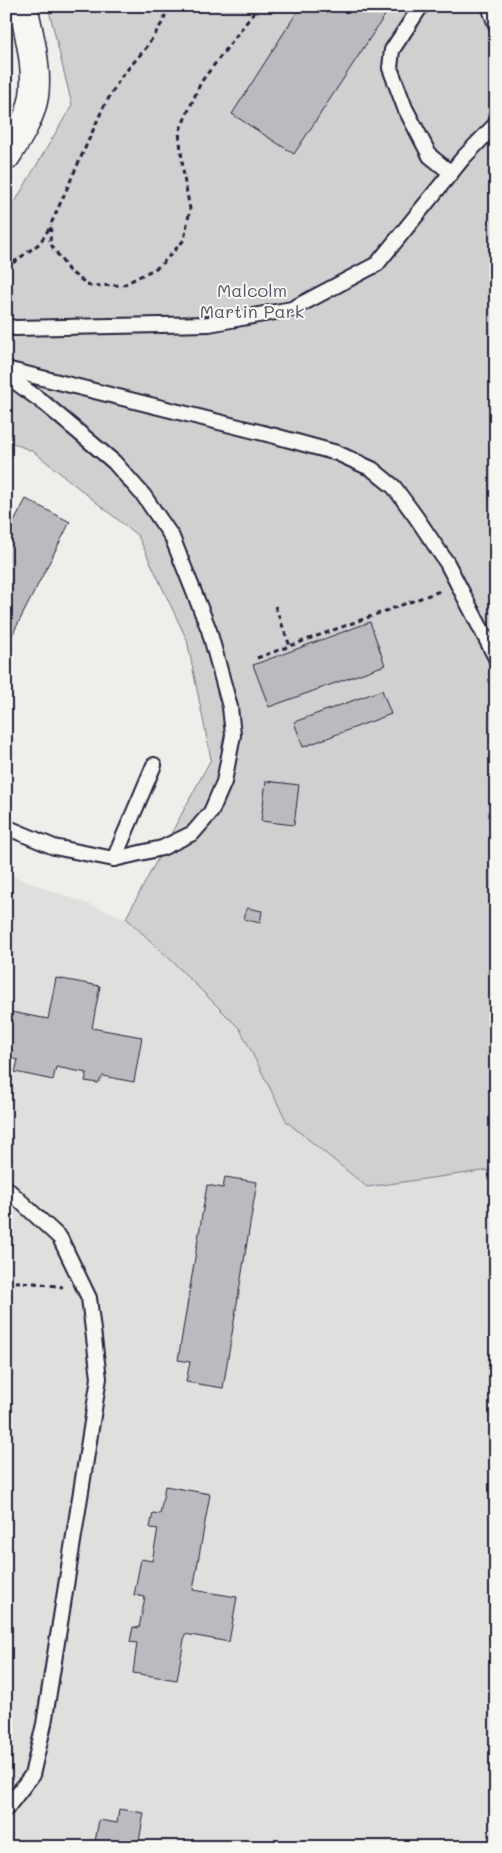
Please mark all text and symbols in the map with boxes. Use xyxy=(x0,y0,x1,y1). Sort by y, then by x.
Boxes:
park label: Malcolm Martin Park xyxy=(200,278,304,323)

